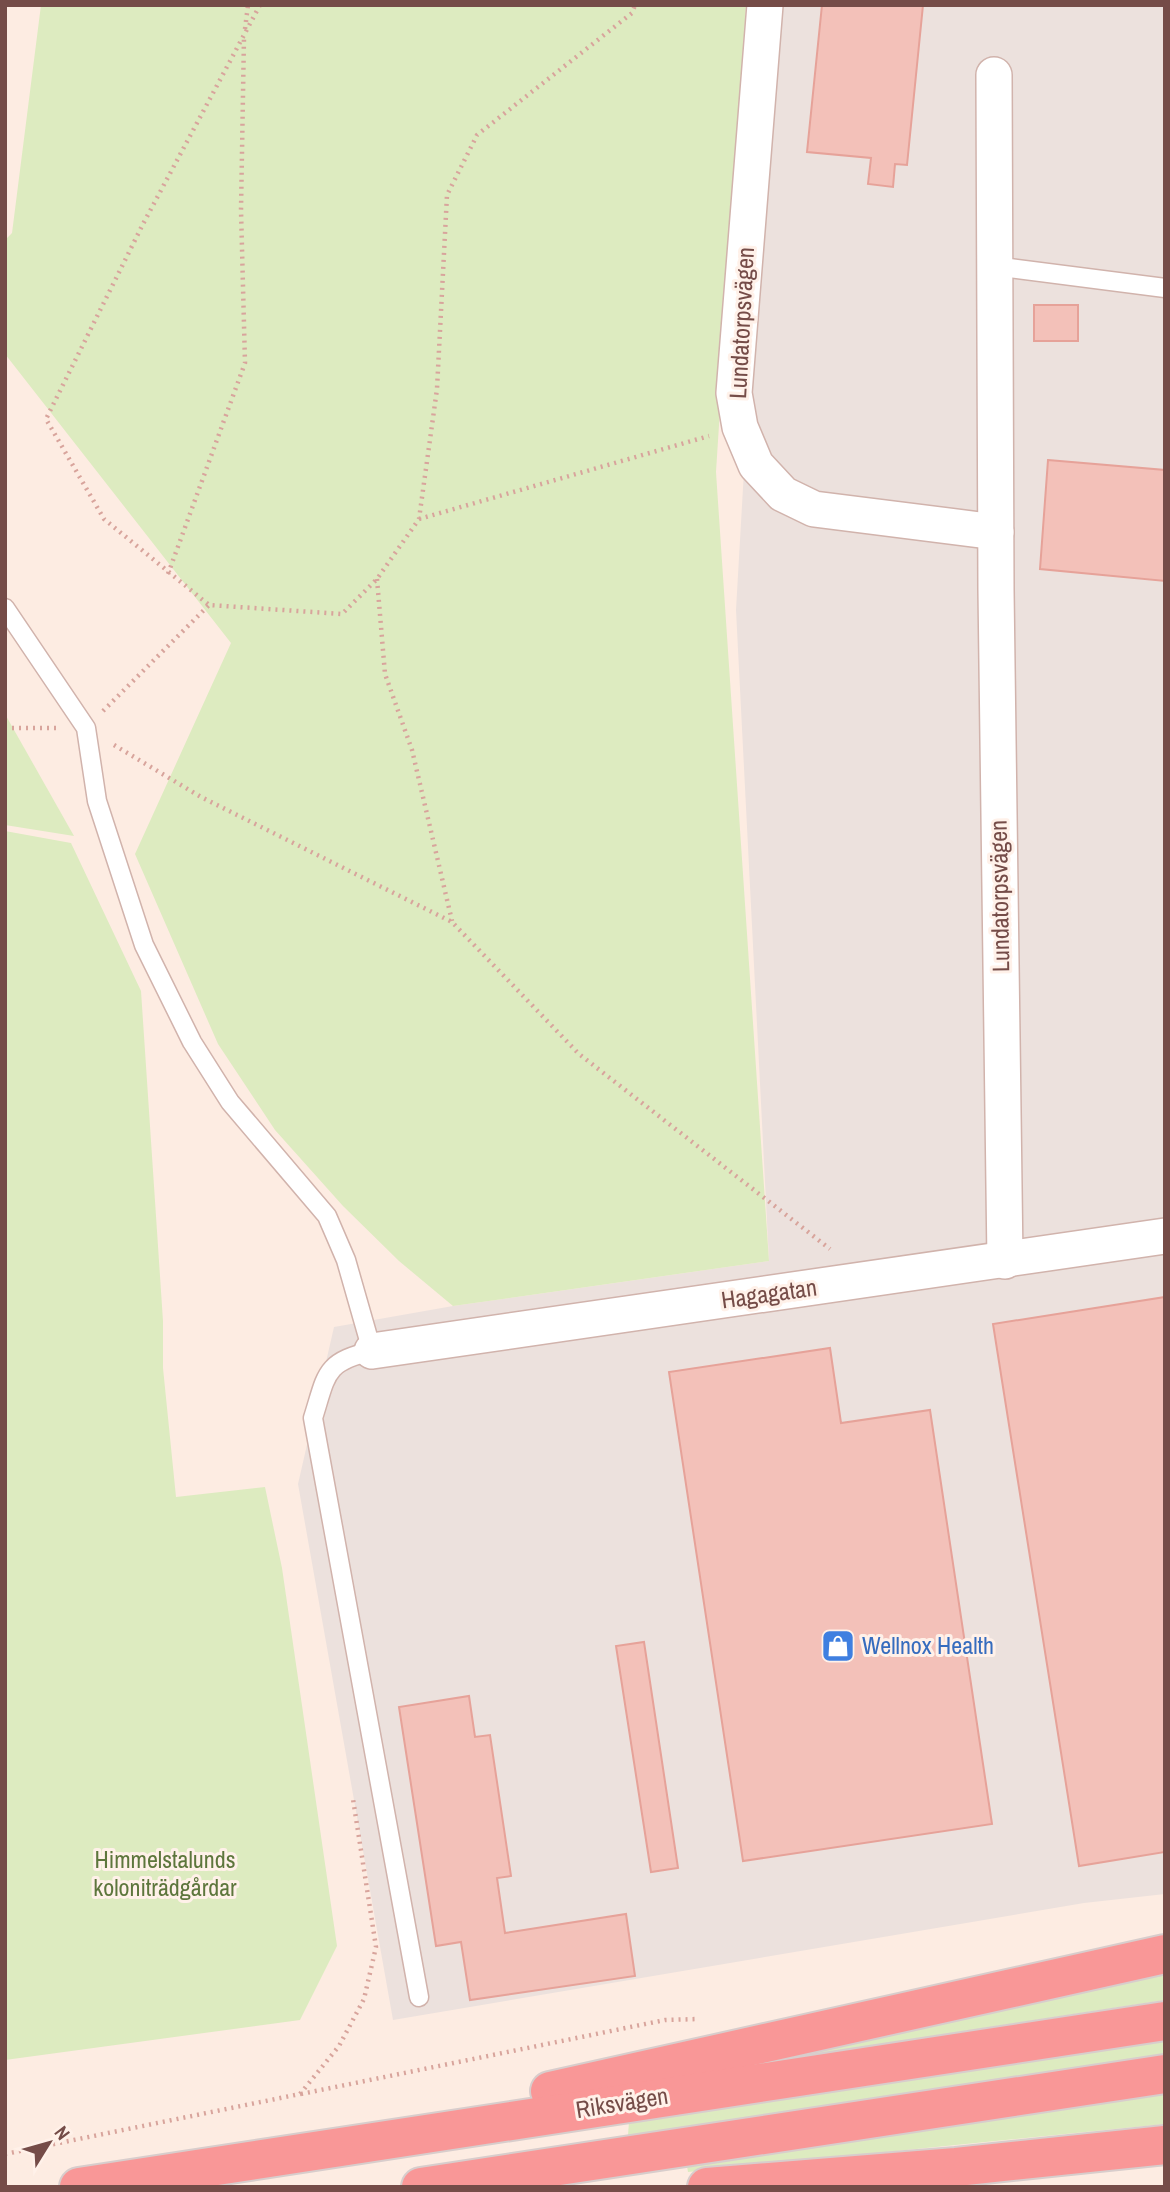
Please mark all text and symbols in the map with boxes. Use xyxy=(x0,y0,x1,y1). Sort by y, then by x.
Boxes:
street label: Lundatorpsvägen xyxy=(721,246,761,400)
street label: Lundatorpsvägen xyxy=(982,820,1016,972)
street label: Hagagatan xyxy=(719,1270,819,1316)
shop icon: Wellnox Health xyxy=(819,1627,857,1665)
place label: Wellnox Health xyxy=(862,1629,994,1661)
park label: Himmelstalunds koloniträdgårdar xyxy=(93,1843,237,1903)
street label: Riksvägen xyxy=(573,2079,670,2125)
north arrow xyxy=(14,2108,84,2178)
text: N xyxy=(49,2120,76,2145)

